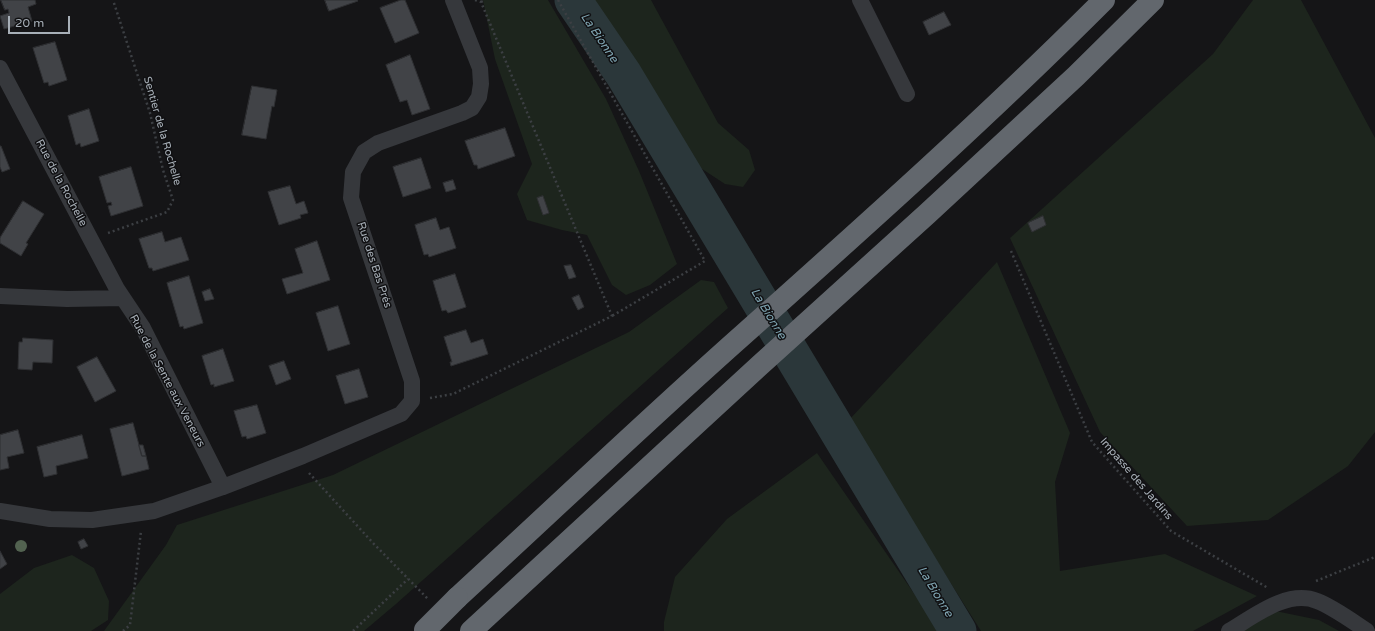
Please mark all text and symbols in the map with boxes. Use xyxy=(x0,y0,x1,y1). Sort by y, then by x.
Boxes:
scale bar xyxy=(10,8,72,34)
water label: La Bionne xyxy=(577,10,621,66)
text: 20 m xyxy=(15,16,44,30)
street label: Sentier de la Rochelle xyxy=(140,75,184,187)
street label: Rue de la Rochelle xyxy=(33,137,89,229)
street label: Rue des Bas Prés xyxy=(354,220,394,310)
water label: La Bionne xyxy=(747,286,789,342)
street label: Rue de la Sente aux Veneurs xyxy=(126,313,208,449)
street label: Impasse des Jardins xyxy=(1097,435,1175,523)
water label: La Bionne xyxy=(914,564,956,620)

